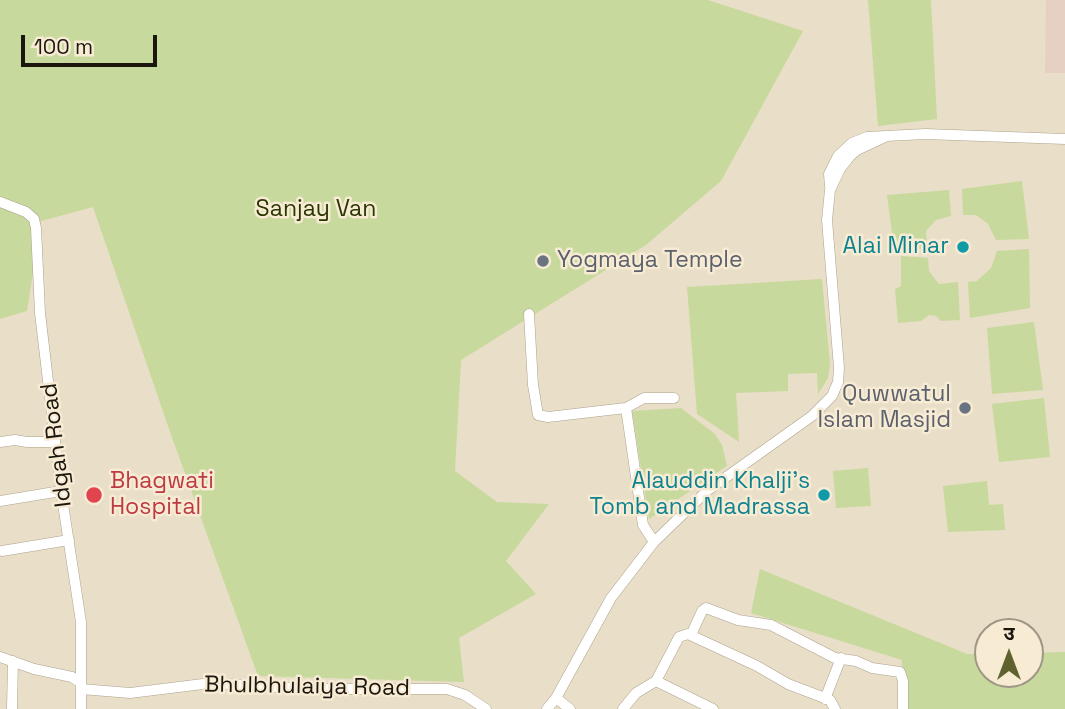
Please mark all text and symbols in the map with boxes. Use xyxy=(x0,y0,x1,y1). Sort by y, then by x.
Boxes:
scale bar xyxy=(24,21,161,65)
text: 100 m xyxy=(34,33,93,60)
park label: Sanjay Van xyxy=(256,196,376,224)
place label: Alai Minar xyxy=(843,233,949,261)
marker: Alai Minar xyxy=(955,239,971,255)
place label: Yogmaya Temple xyxy=(557,247,743,275)
marker: Yogmaya Temple xyxy=(535,253,551,269)
street label: Idgah Road xyxy=(36,381,78,509)
place label: Quwwatul Islam Masjid xyxy=(817,381,951,435)
marker: Quwwatul Islam Masjid xyxy=(957,400,973,416)
place label: Bhagwati Hospital xyxy=(110,468,214,522)
place label: Alauddin Khalji's Tomb and Madrassa xyxy=(590,468,810,522)
marker: Bhagwati Hospital xyxy=(84,485,104,505)
marker: Alauddin Khalji's Tomb and Madrassa xyxy=(816,487,832,503)
north arrow xyxy=(974,618,1044,688)
text: उ xyxy=(1003,621,1015,646)
street label: Bhulbhulaiya Road xyxy=(204,671,410,703)

